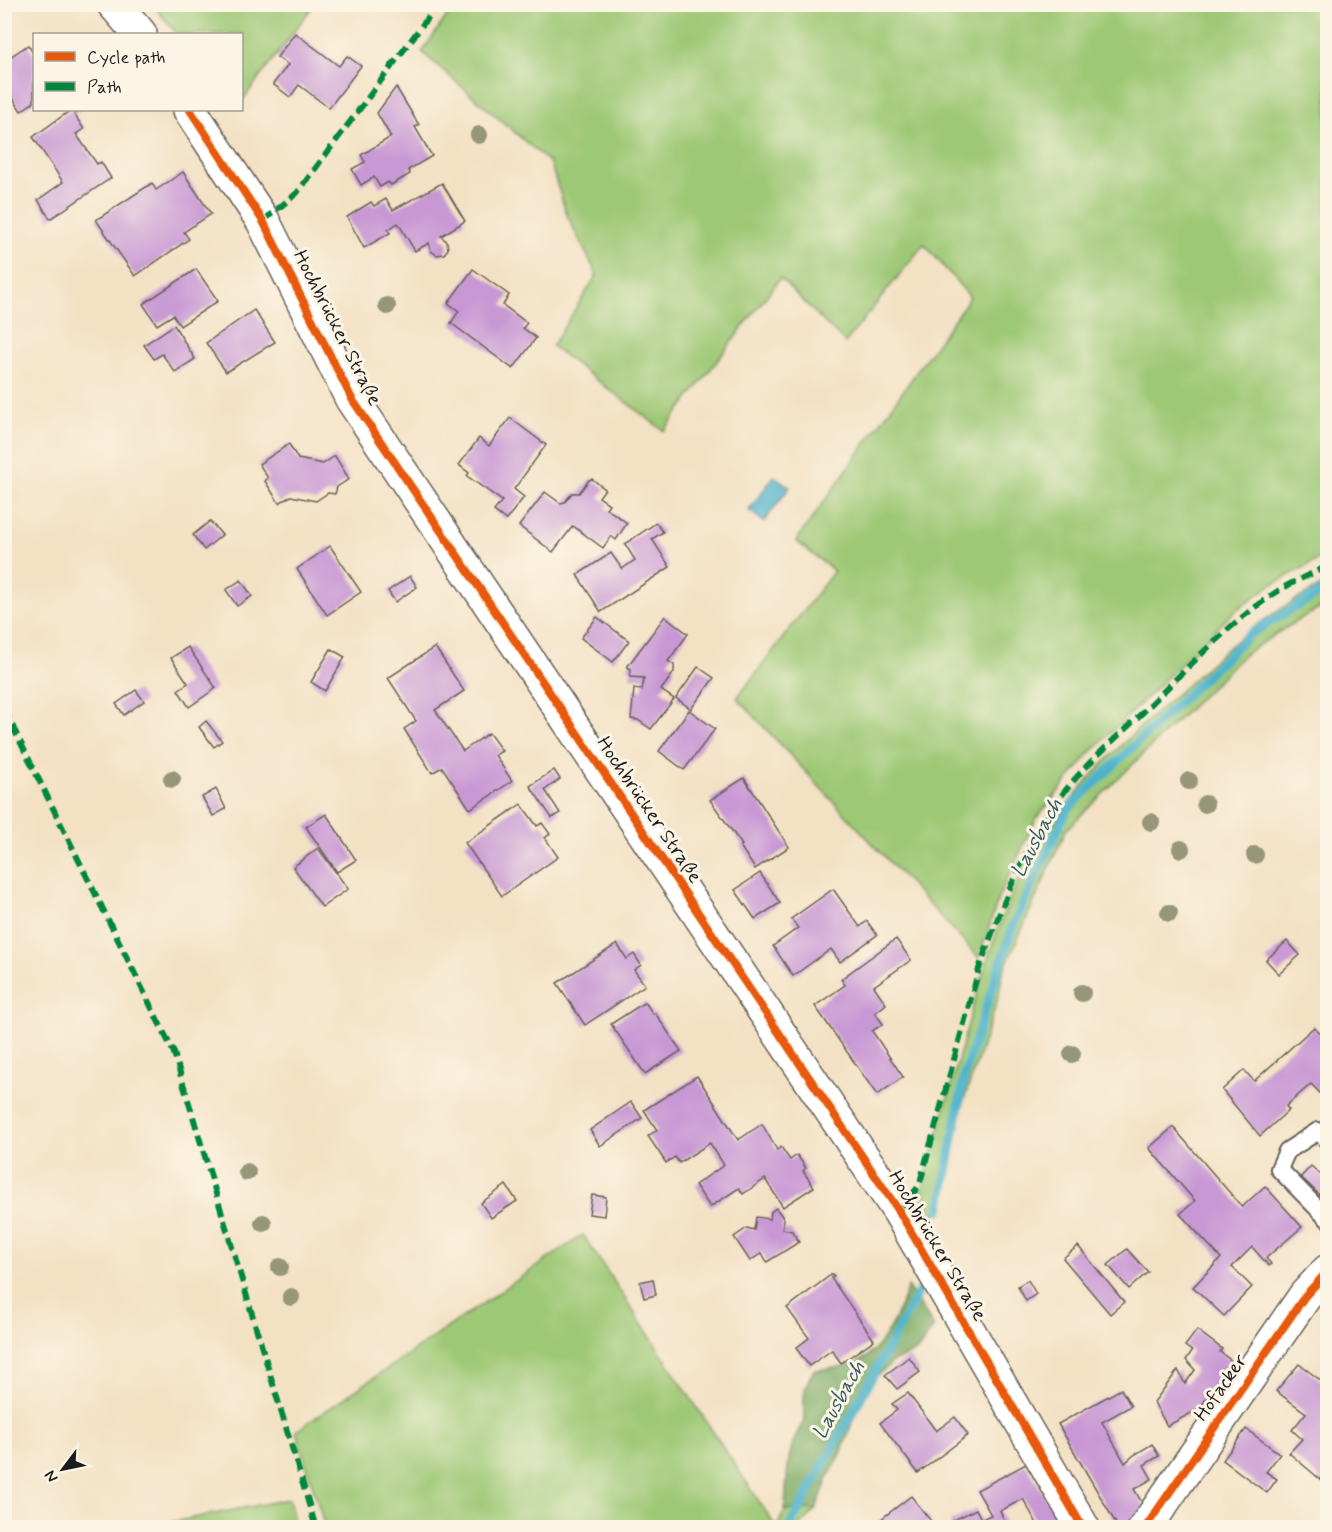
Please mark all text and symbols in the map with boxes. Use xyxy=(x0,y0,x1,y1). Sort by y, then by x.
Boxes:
legend xyxy=(33,33,243,111)
text: Cycle path xyxy=(87,46,165,70)
text: Path xyxy=(87,76,122,100)
street label: Hochbrücker Straße xyxy=(286,246,388,411)
street label: Hochbrücker Straße xyxy=(590,731,708,889)
water label: Lausbach xyxy=(1005,793,1070,882)
street label: Hochbrücker Straße xyxy=(881,1166,993,1327)
street label: Hofacker xyxy=(1188,1349,1254,1427)
water label: Lausbach xyxy=(806,1356,872,1444)
north arrow xyxy=(33,1439,93,1499)
text: N xyxy=(40,1466,63,1486)

